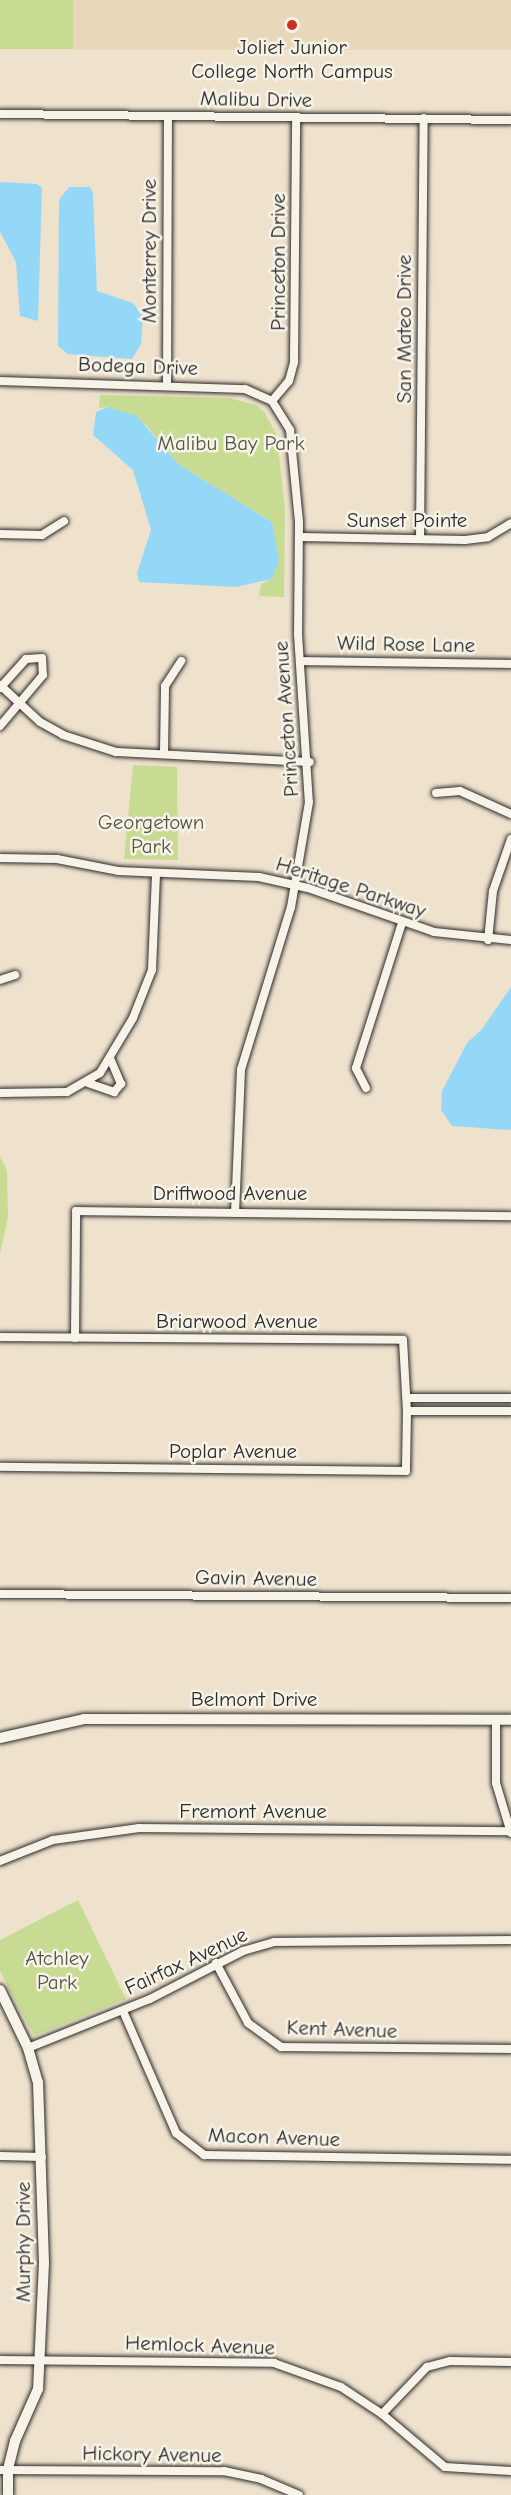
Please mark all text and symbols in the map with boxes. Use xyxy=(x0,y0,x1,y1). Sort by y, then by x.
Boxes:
marker: Joliet Junior College North Campus xyxy=(285,18,299,32)
place label: Joliet Junior College North Campus xyxy=(191,34,393,84)
street label: Malibu Drive xyxy=(200,85,312,113)
street label: Monterrey Drive xyxy=(136,179,162,323)
street label: Princeton Drive xyxy=(265,193,291,331)
street label: San Mateo Drive xyxy=(391,255,417,403)
street label: Bodega Drive xyxy=(78,351,198,381)
park label: Malibu Bay Park xyxy=(157,430,305,456)
street label: Sunset Pointe xyxy=(347,507,467,533)
street label: Wild Rose Lane xyxy=(337,630,475,658)
street label: Princeton Avenue xyxy=(268,640,304,798)
park label: Georgetown Park xyxy=(98,809,204,859)
street label: Heritage Parkway xyxy=(273,851,429,923)
street label: Driftwood Avenue xyxy=(153,1180,307,1206)
street label: Briarwood Avenue xyxy=(156,1308,318,1334)
street label: Poplar Avenue xyxy=(169,1438,297,1464)
street label: Gavin Avenue xyxy=(195,1564,317,1592)
street label: Belmont Drive xyxy=(191,1686,317,1712)
street label: Fremont Avenue xyxy=(179,1798,327,1824)
street label: Fairfax Avenue xyxy=(121,1922,251,2000)
park label: Atchley Park xyxy=(25,1945,89,1995)
street label: Kent Avenue xyxy=(286,2014,398,2044)
street label: Macon Avenue xyxy=(207,2122,341,2152)
street label: Murphy Drive xyxy=(10,2182,36,2302)
street label: Hemlock Avenue xyxy=(125,2330,275,2360)
street label: Hickory Avenue xyxy=(82,2440,222,2468)

